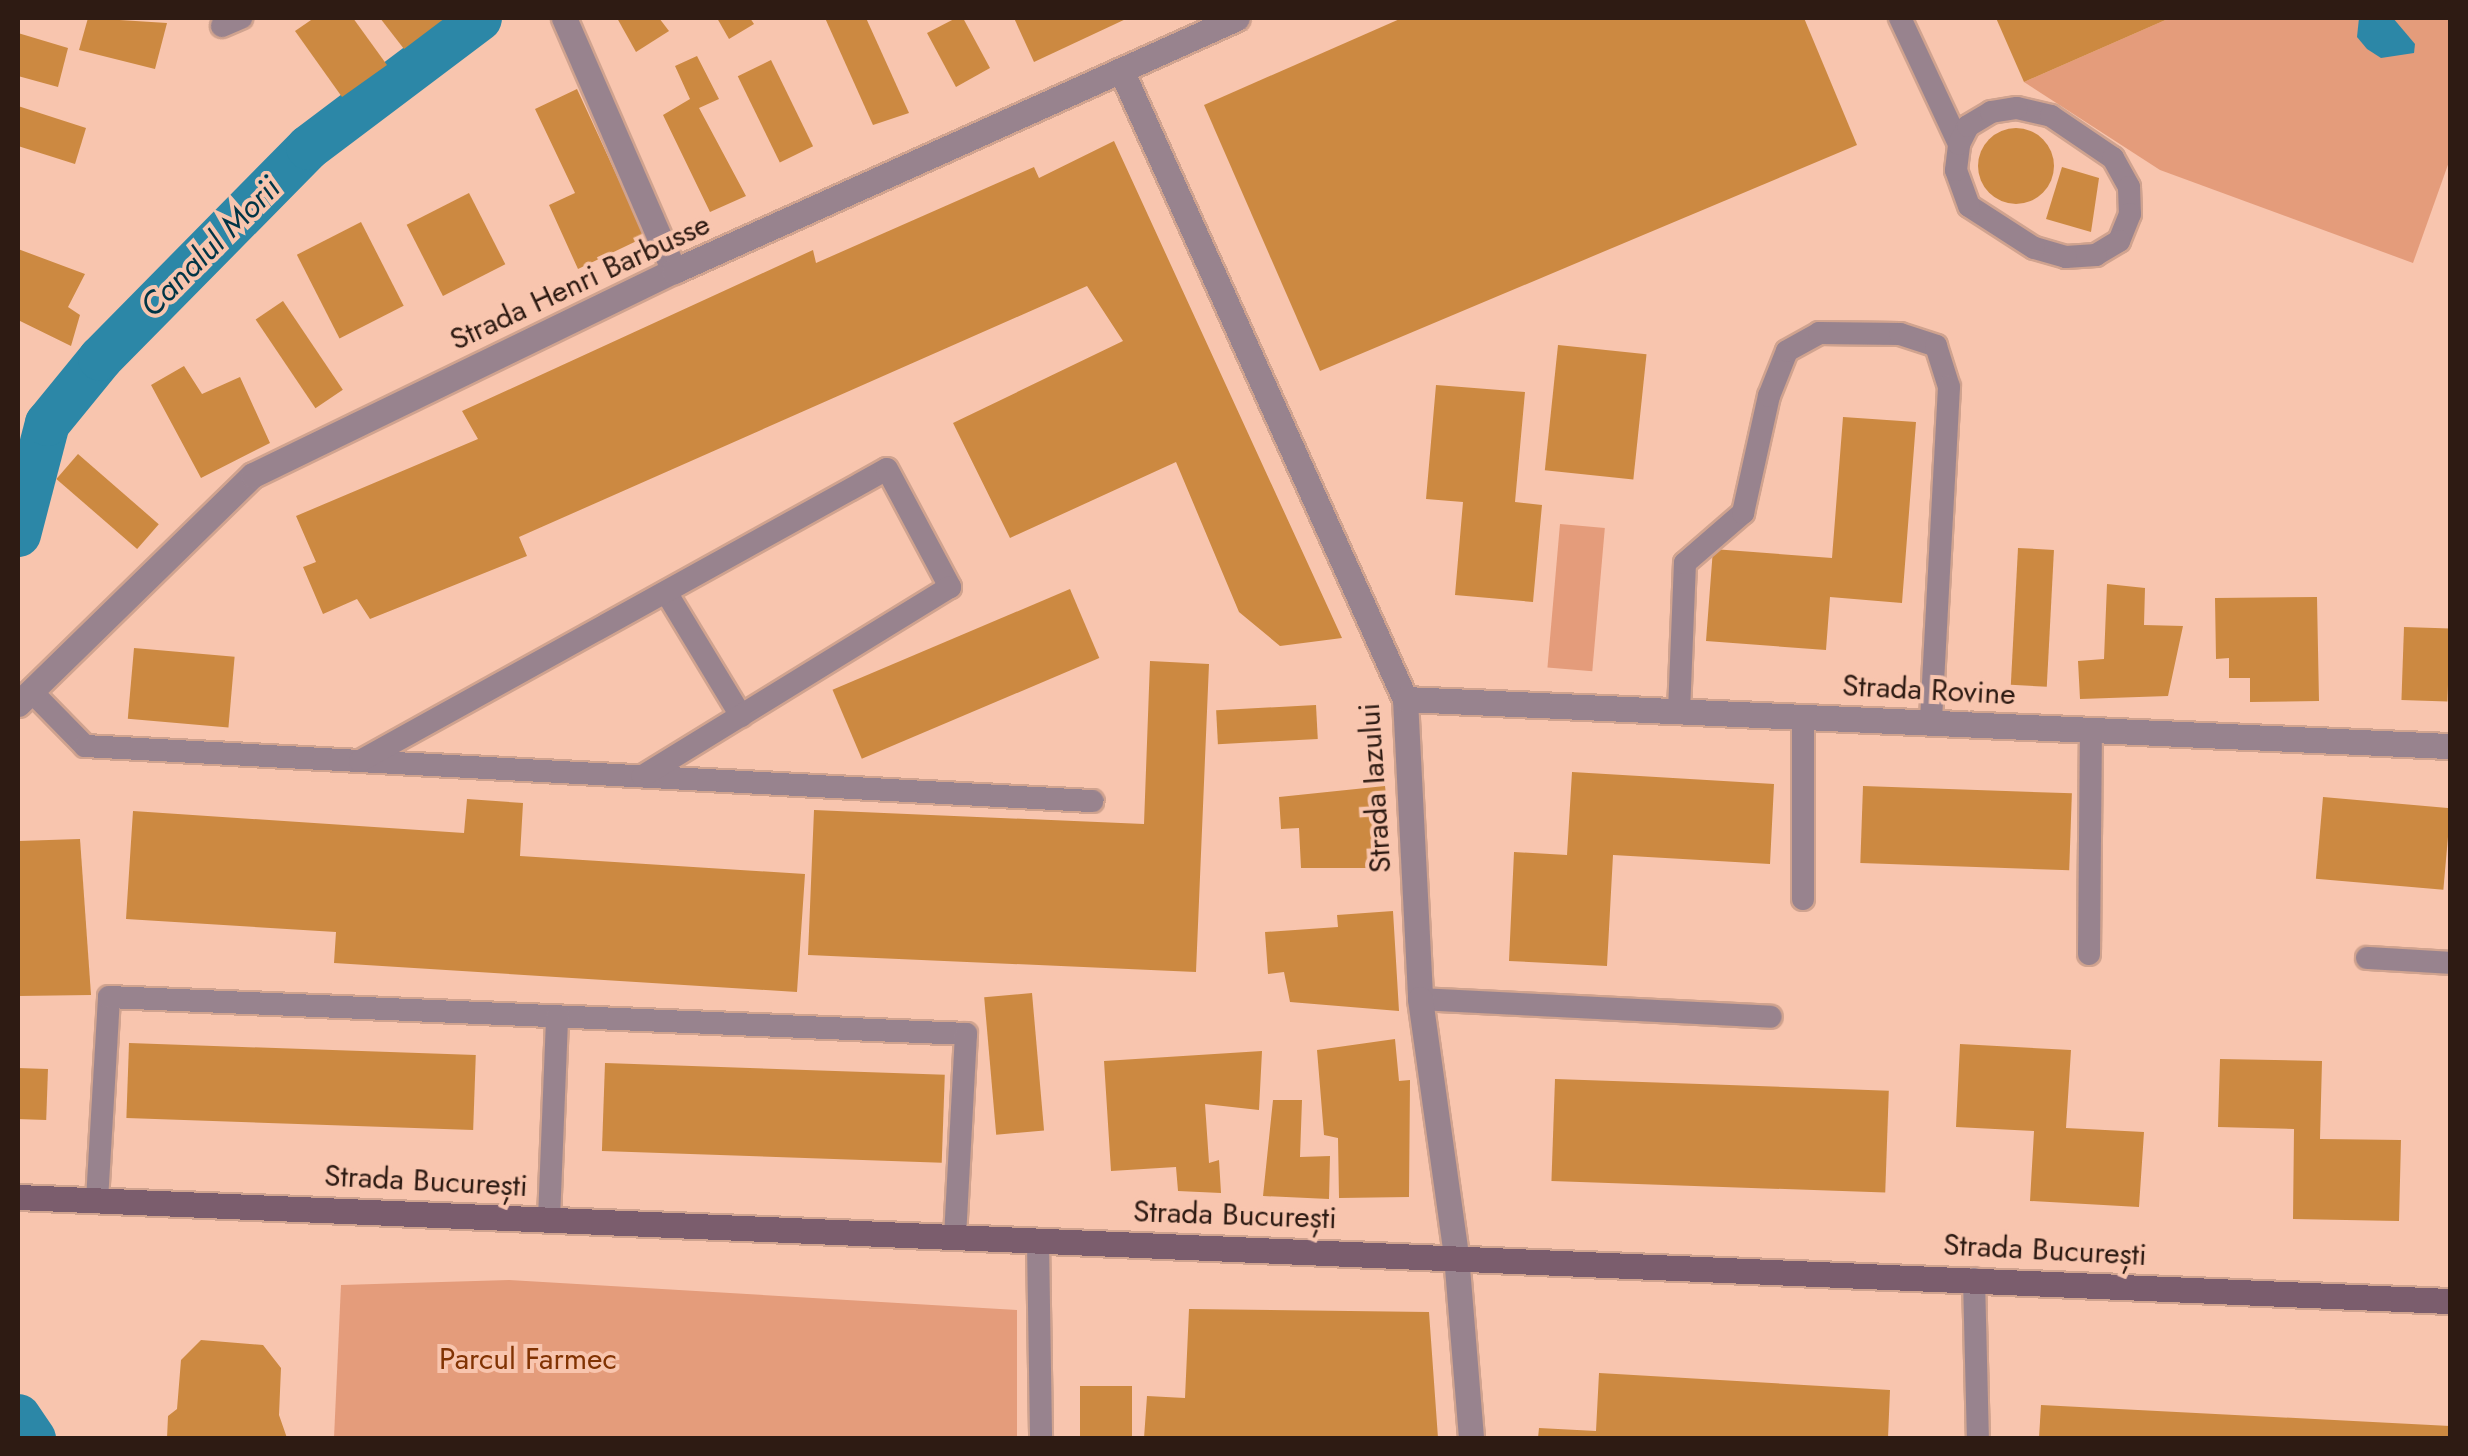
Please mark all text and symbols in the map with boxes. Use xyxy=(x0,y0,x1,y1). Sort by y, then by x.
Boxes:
water label: Canalul Morii xyxy=(132,169,288,325)
street label: Strada Henri Barbusse xyxy=(444,206,716,358)
street label: Strada Rovine xyxy=(1841,667,2017,713)
street label: Strada Iazului xyxy=(1351,702,1399,874)
street label: Strada București xyxy=(323,1158,529,1204)
street label: Strada București xyxy=(1133,1193,1337,1237)
street label: Strada București xyxy=(1942,1227,2148,1273)
park label: Parcul Farmec xyxy=(439,1341,617,1377)

